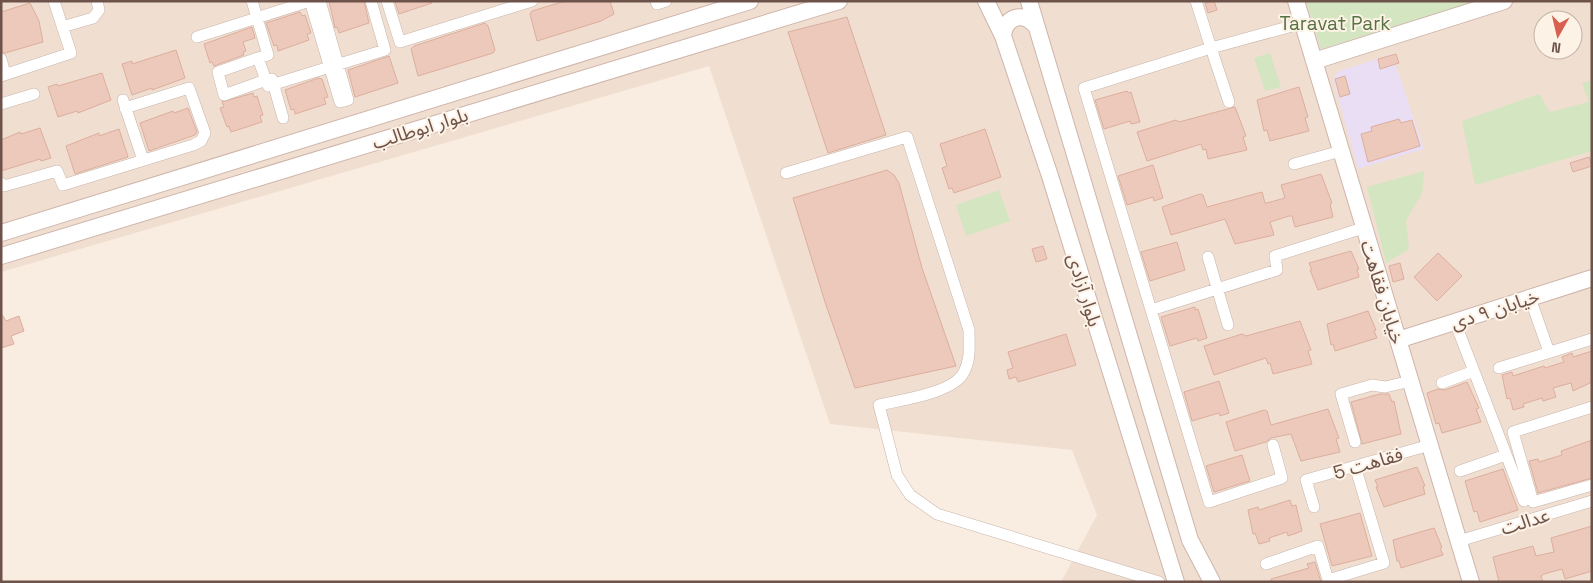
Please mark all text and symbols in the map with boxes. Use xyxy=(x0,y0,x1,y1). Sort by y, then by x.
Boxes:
north arrow xyxy=(1533,10,1583,60)
park label: Taravat Park xyxy=(1279,11,1391,36)
text: N xyxy=(1550,38,1562,57)
street label: بلوار ابوطالب xyxy=(369,102,471,155)
street label: خیابان فقاهت xyxy=(1355,237,1410,347)
street label: بلوار آزادی xyxy=(1062,251,1107,330)
street label: خیابان ۹ دی xyxy=(1448,283,1543,336)
street label: فقاهت 5 xyxy=(1330,442,1406,485)
street label: عدالت xyxy=(1498,502,1553,541)

